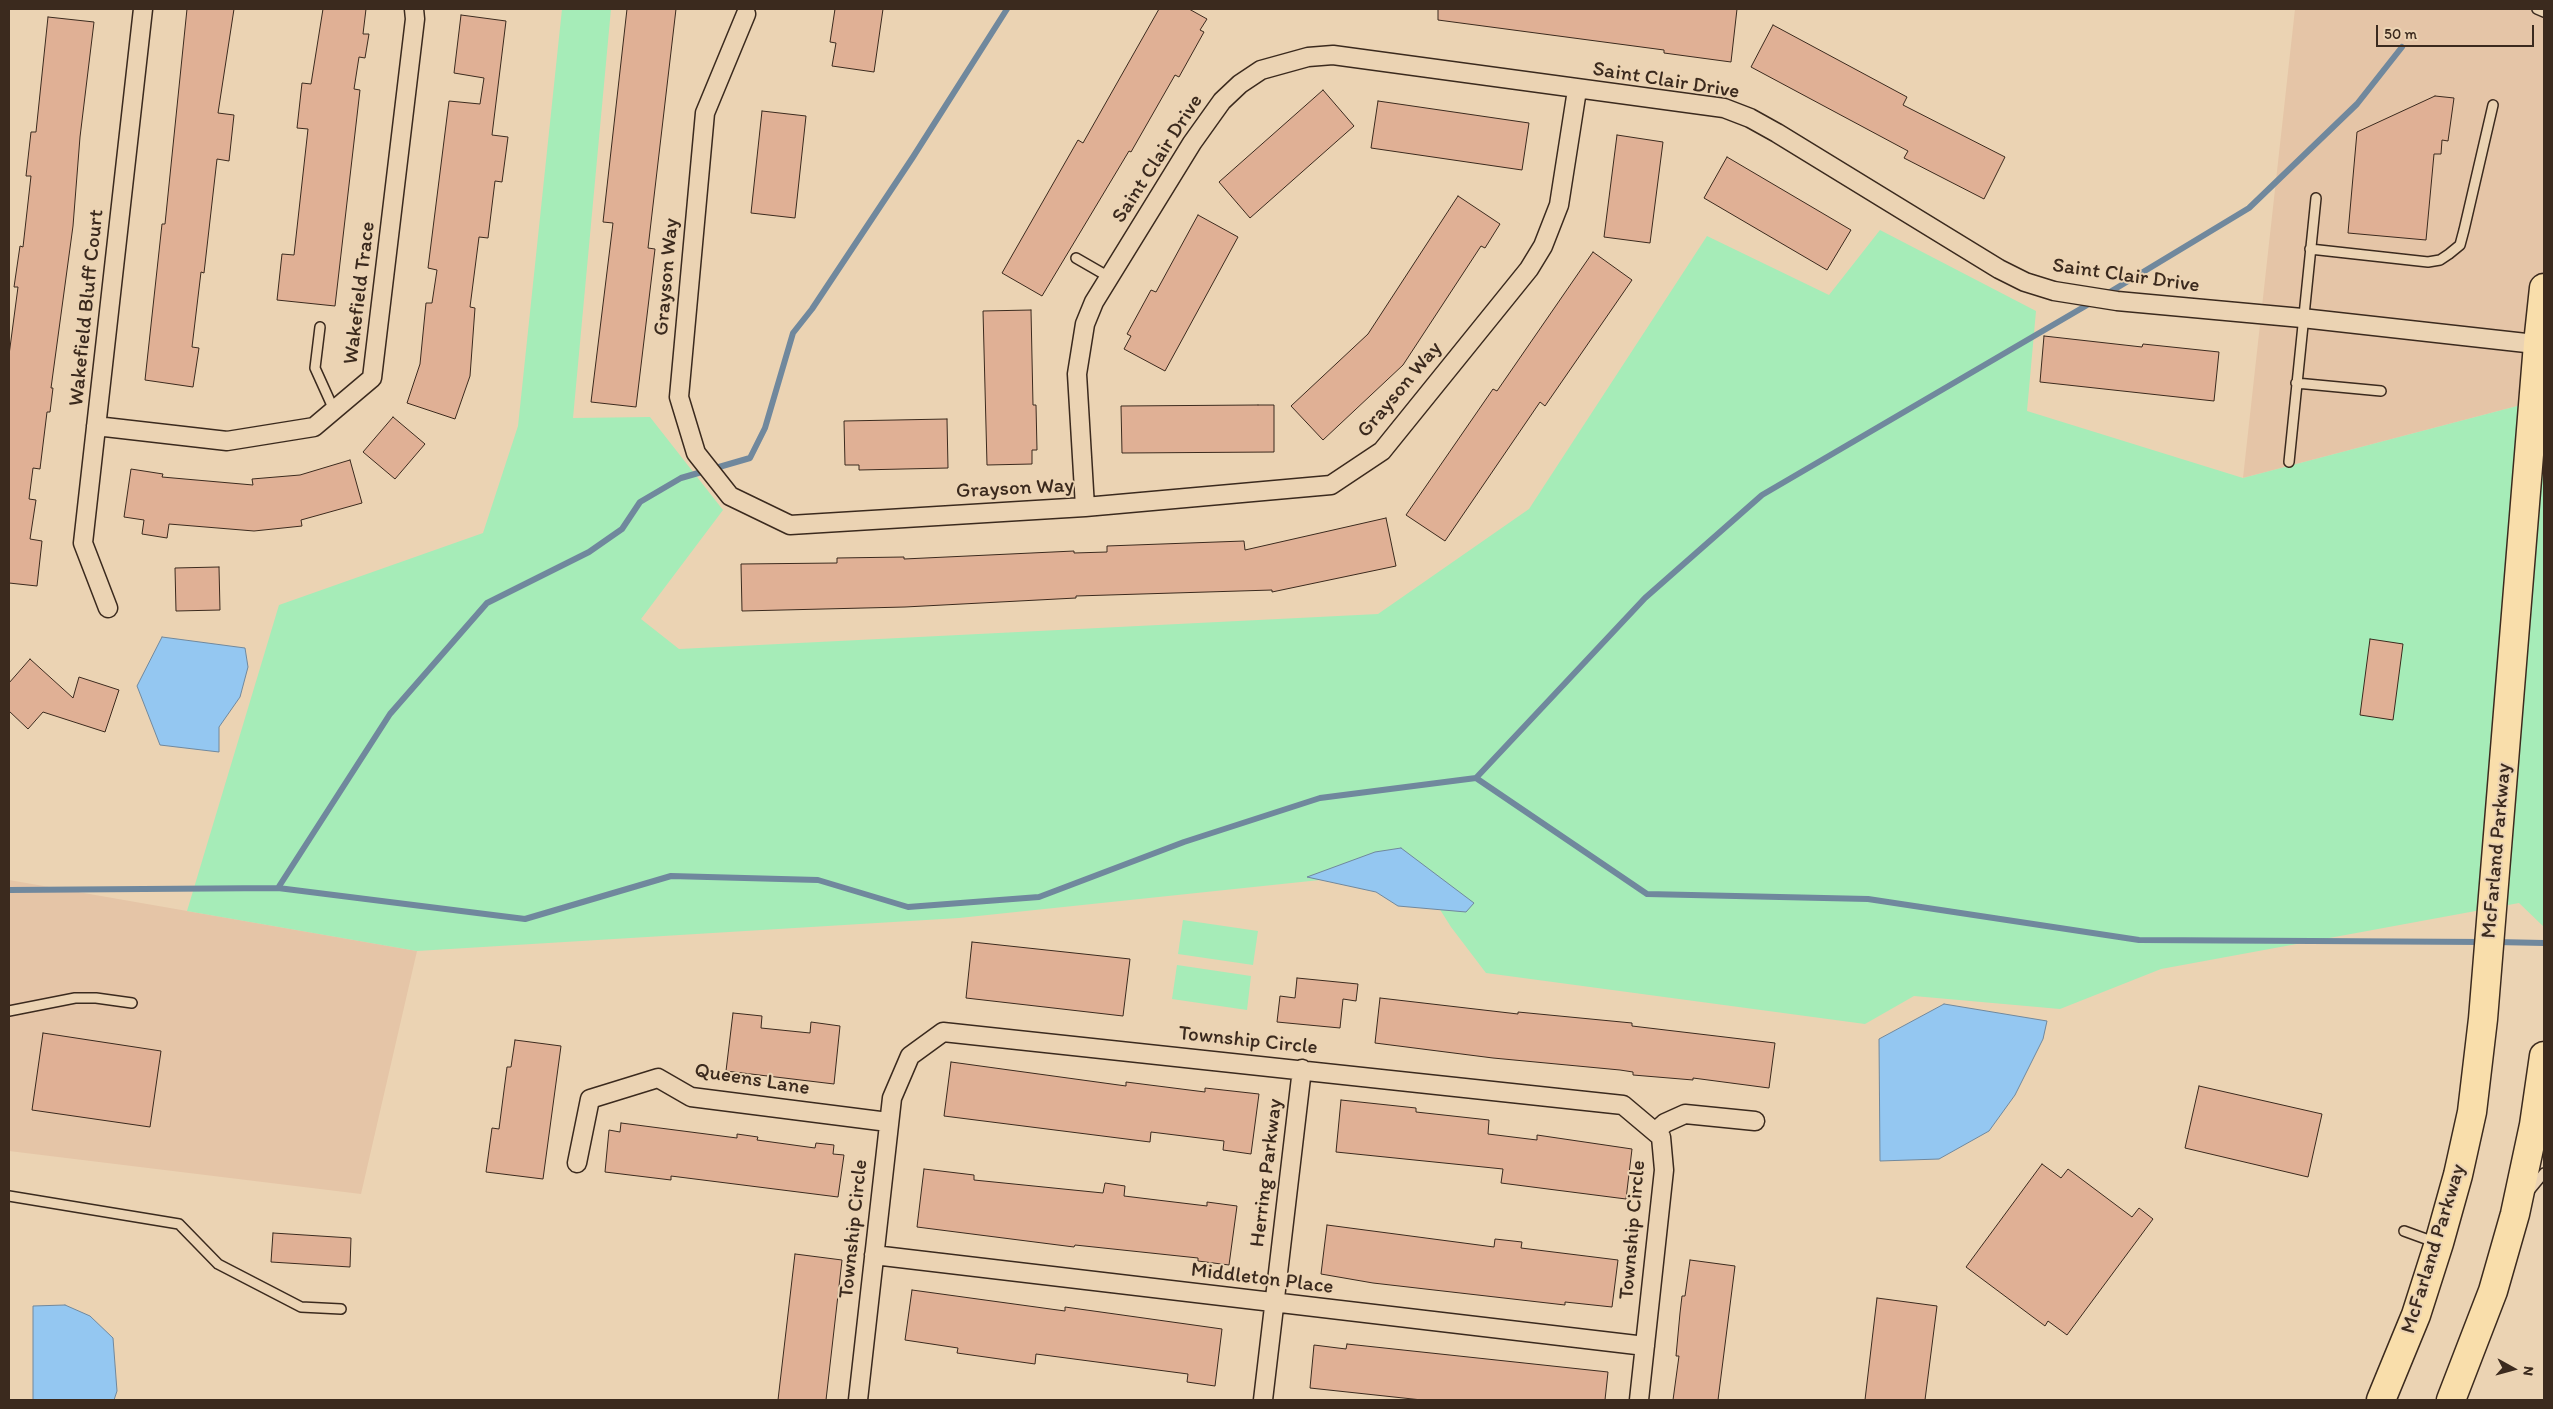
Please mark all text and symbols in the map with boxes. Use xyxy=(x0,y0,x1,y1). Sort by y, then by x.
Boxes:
scale bar xyxy=(2378,15,2536,47)
text: 50 m xyxy=(2384,25,2417,43)
street label: Saint Clair Drive xyxy=(1591,57,1741,105)
street label: Saint Clair Drive xyxy=(1107,90,1209,228)
street label: Wakefield Bluff Court xyxy=(64,208,110,408)
street label: Grayson Way xyxy=(649,217,685,337)
street label: Wakefield Trace xyxy=(339,220,381,366)
street label: Saint Clair Drive xyxy=(2051,253,2201,299)
street label: Grayson Way xyxy=(1352,337,1448,443)
street label: Grayson Way xyxy=(955,473,1075,505)
street label: McFarland Parkway xyxy=(2477,762,2517,940)
street label: Township Circle xyxy=(1177,1021,1319,1061)
street label: Queens Lane xyxy=(693,1058,811,1102)
street label: Herring Parkway xyxy=(1245,1097,1289,1249)
street label: Township Circle xyxy=(834,1158,874,1300)
street label: Township Circle xyxy=(1614,1159,1652,1301)
street label: McFarland Parkway xyxy=(2396,1161,2472,1337)
street label: Middleton Place xyxy=(1189,1258,1335,1300)
north arrow xyxy=(2488,1344,2538,1394)
text: N xyxy=(2519,1365,2537,1377)

